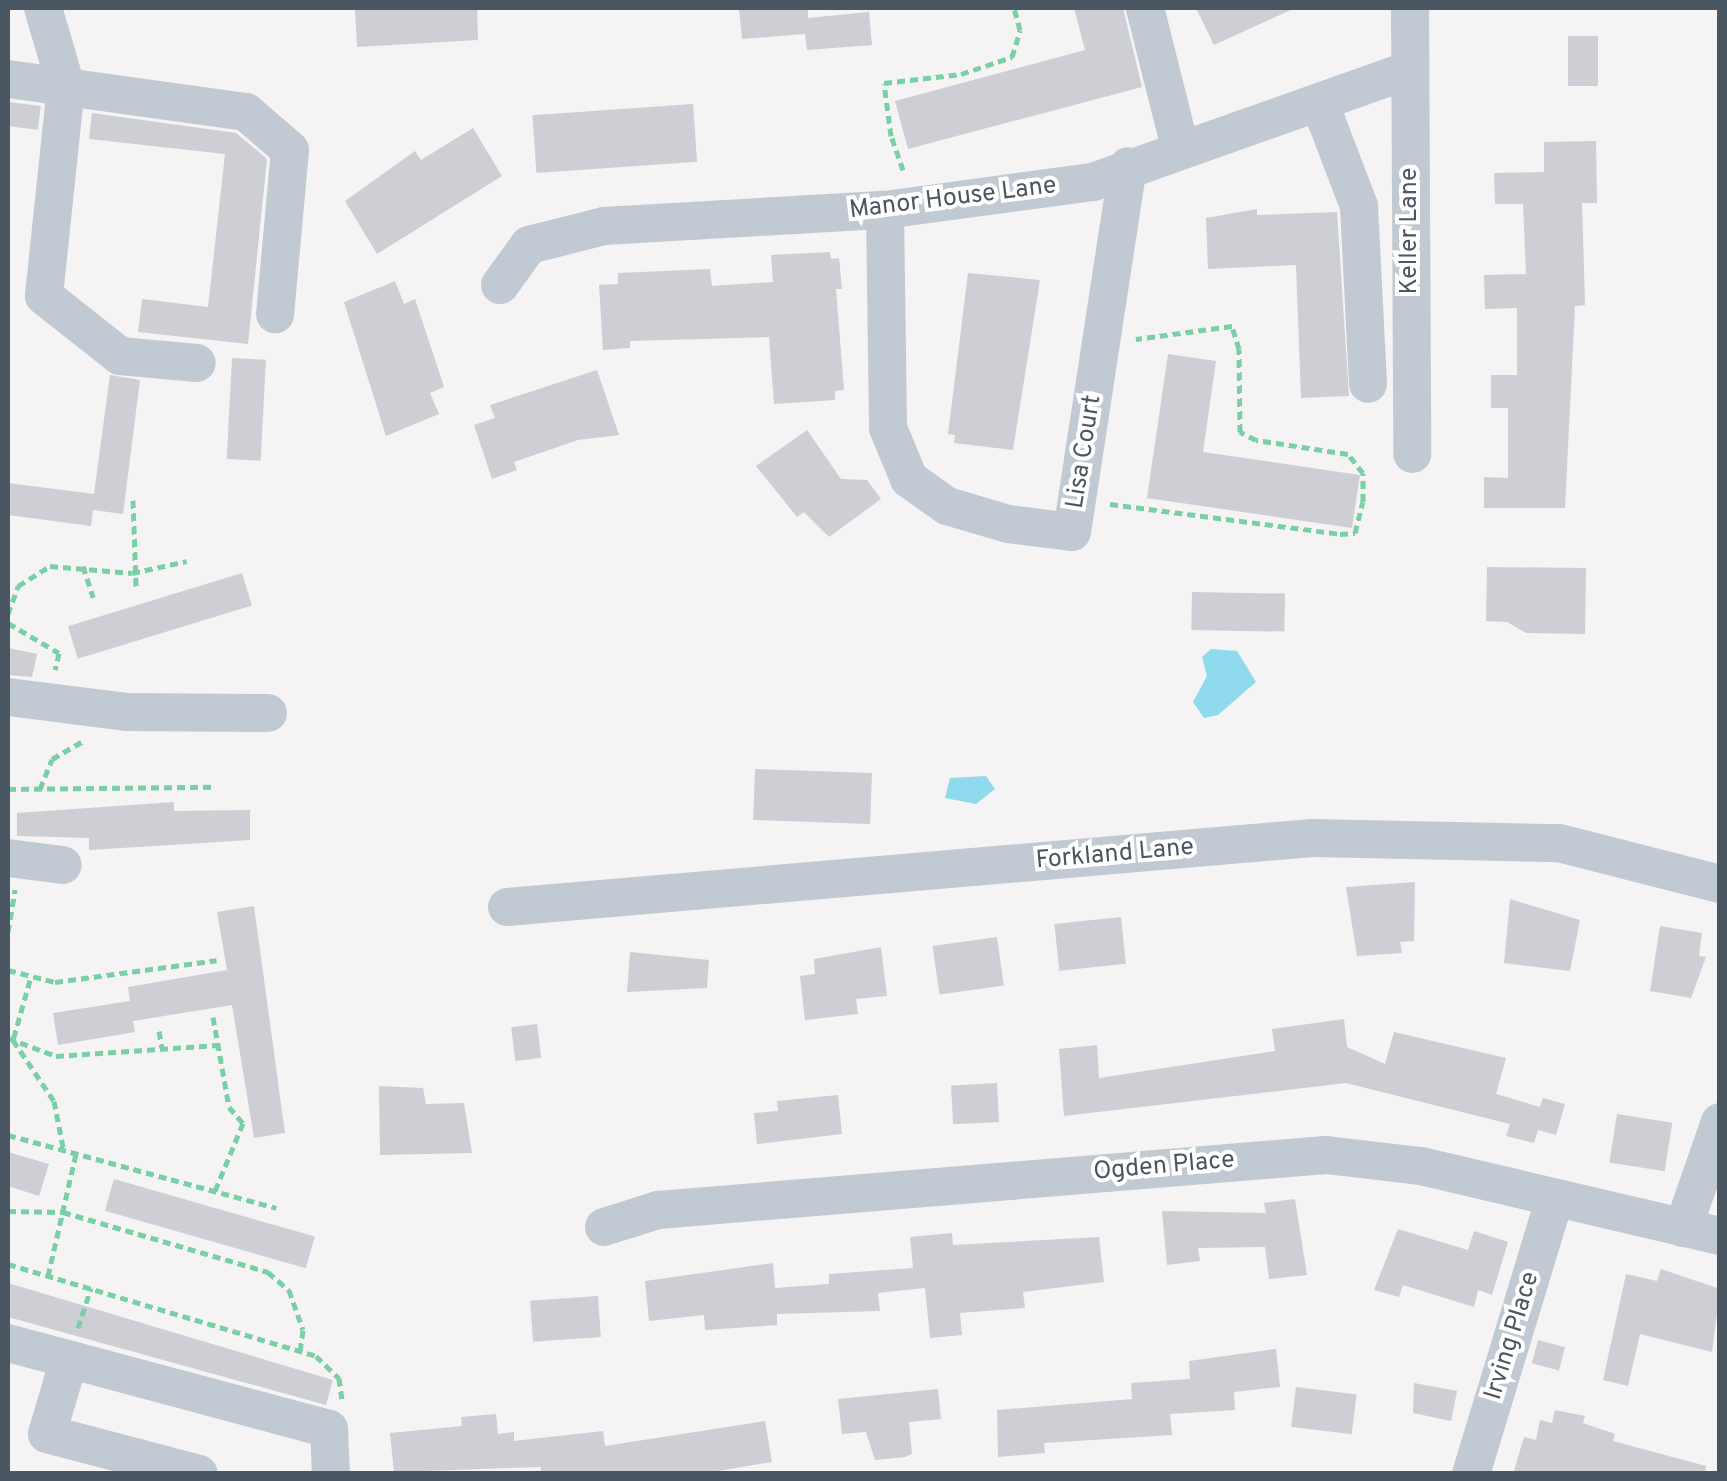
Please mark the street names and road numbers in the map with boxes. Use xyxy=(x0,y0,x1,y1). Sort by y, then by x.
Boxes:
street label: Keller Lane xyxy=(1395,167,1425,295)
street label: Manor House Lane xyxy=(848,171,1058,227)
street label: Lisa Court xyxy=(1061,393,1109,511)
street label: Forkland Lane xyxy=(1035,833,1195,877)
street label: Ogden Place xyxy=(1092,1146,1236,1188)
street label: Irving Place xyxy=(1479,1268,1547,1404)

